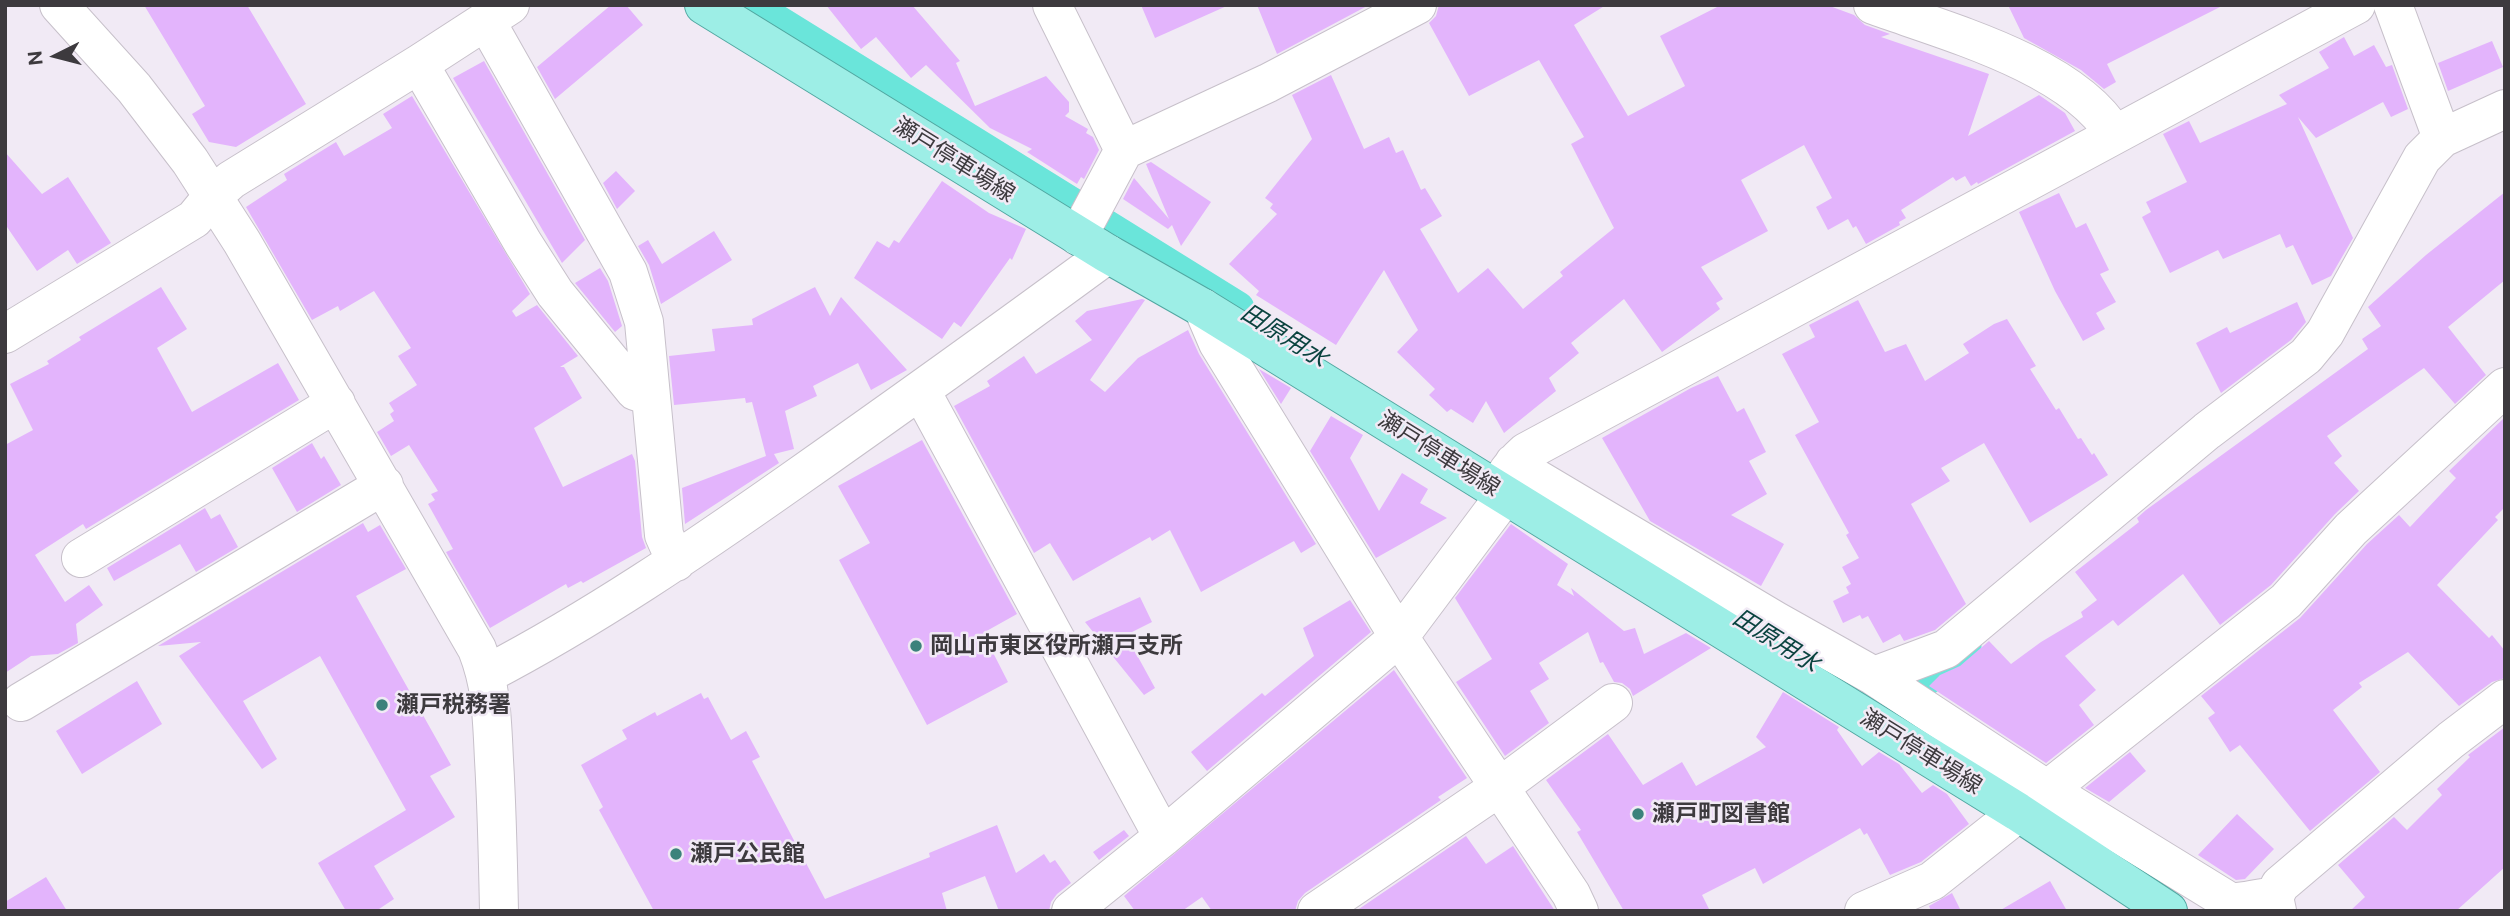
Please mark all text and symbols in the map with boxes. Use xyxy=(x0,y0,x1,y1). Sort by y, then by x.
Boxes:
north arrow xyxy=(21,21,91,91)
text: N xyxy=(23,50,47,67)
street label: 瀬戸停車場線 xyxy=(888,112,1020,208)
water label: 田原用水 xyxy=(1236,298,1332,374)
street label: 瀬戸停車場線 xyxy=(1373,406,1505,502)
water label: 田原用水 xyxy=(1728,603,1824,679)
place label: 岡山市東区役所瀬戸支所 xyxy=(930,632,1183,660)
marker: 岡山市東区役所瀬戸支所 xyxy=(908,638,924,654)
place label: 瀬戸税務署 xyxy=(396,691,511,719)
marker: 瀬戸税務署 xyxy=(374,697,390,713)
street label: 瀬戸停車場線 xyxy=(1855,704,1987,800)
place label: 瀬戸町図書館 xyxy=(1652,800,1790,828)
marker: 瀬戸町図書館 xyxy=(1630,806,1646,822)
place label: 瀬戸公民館 xyxy=(690,840,805,868)
marker: 瀬戸公民館 xyxy=(668,846,684,862)

